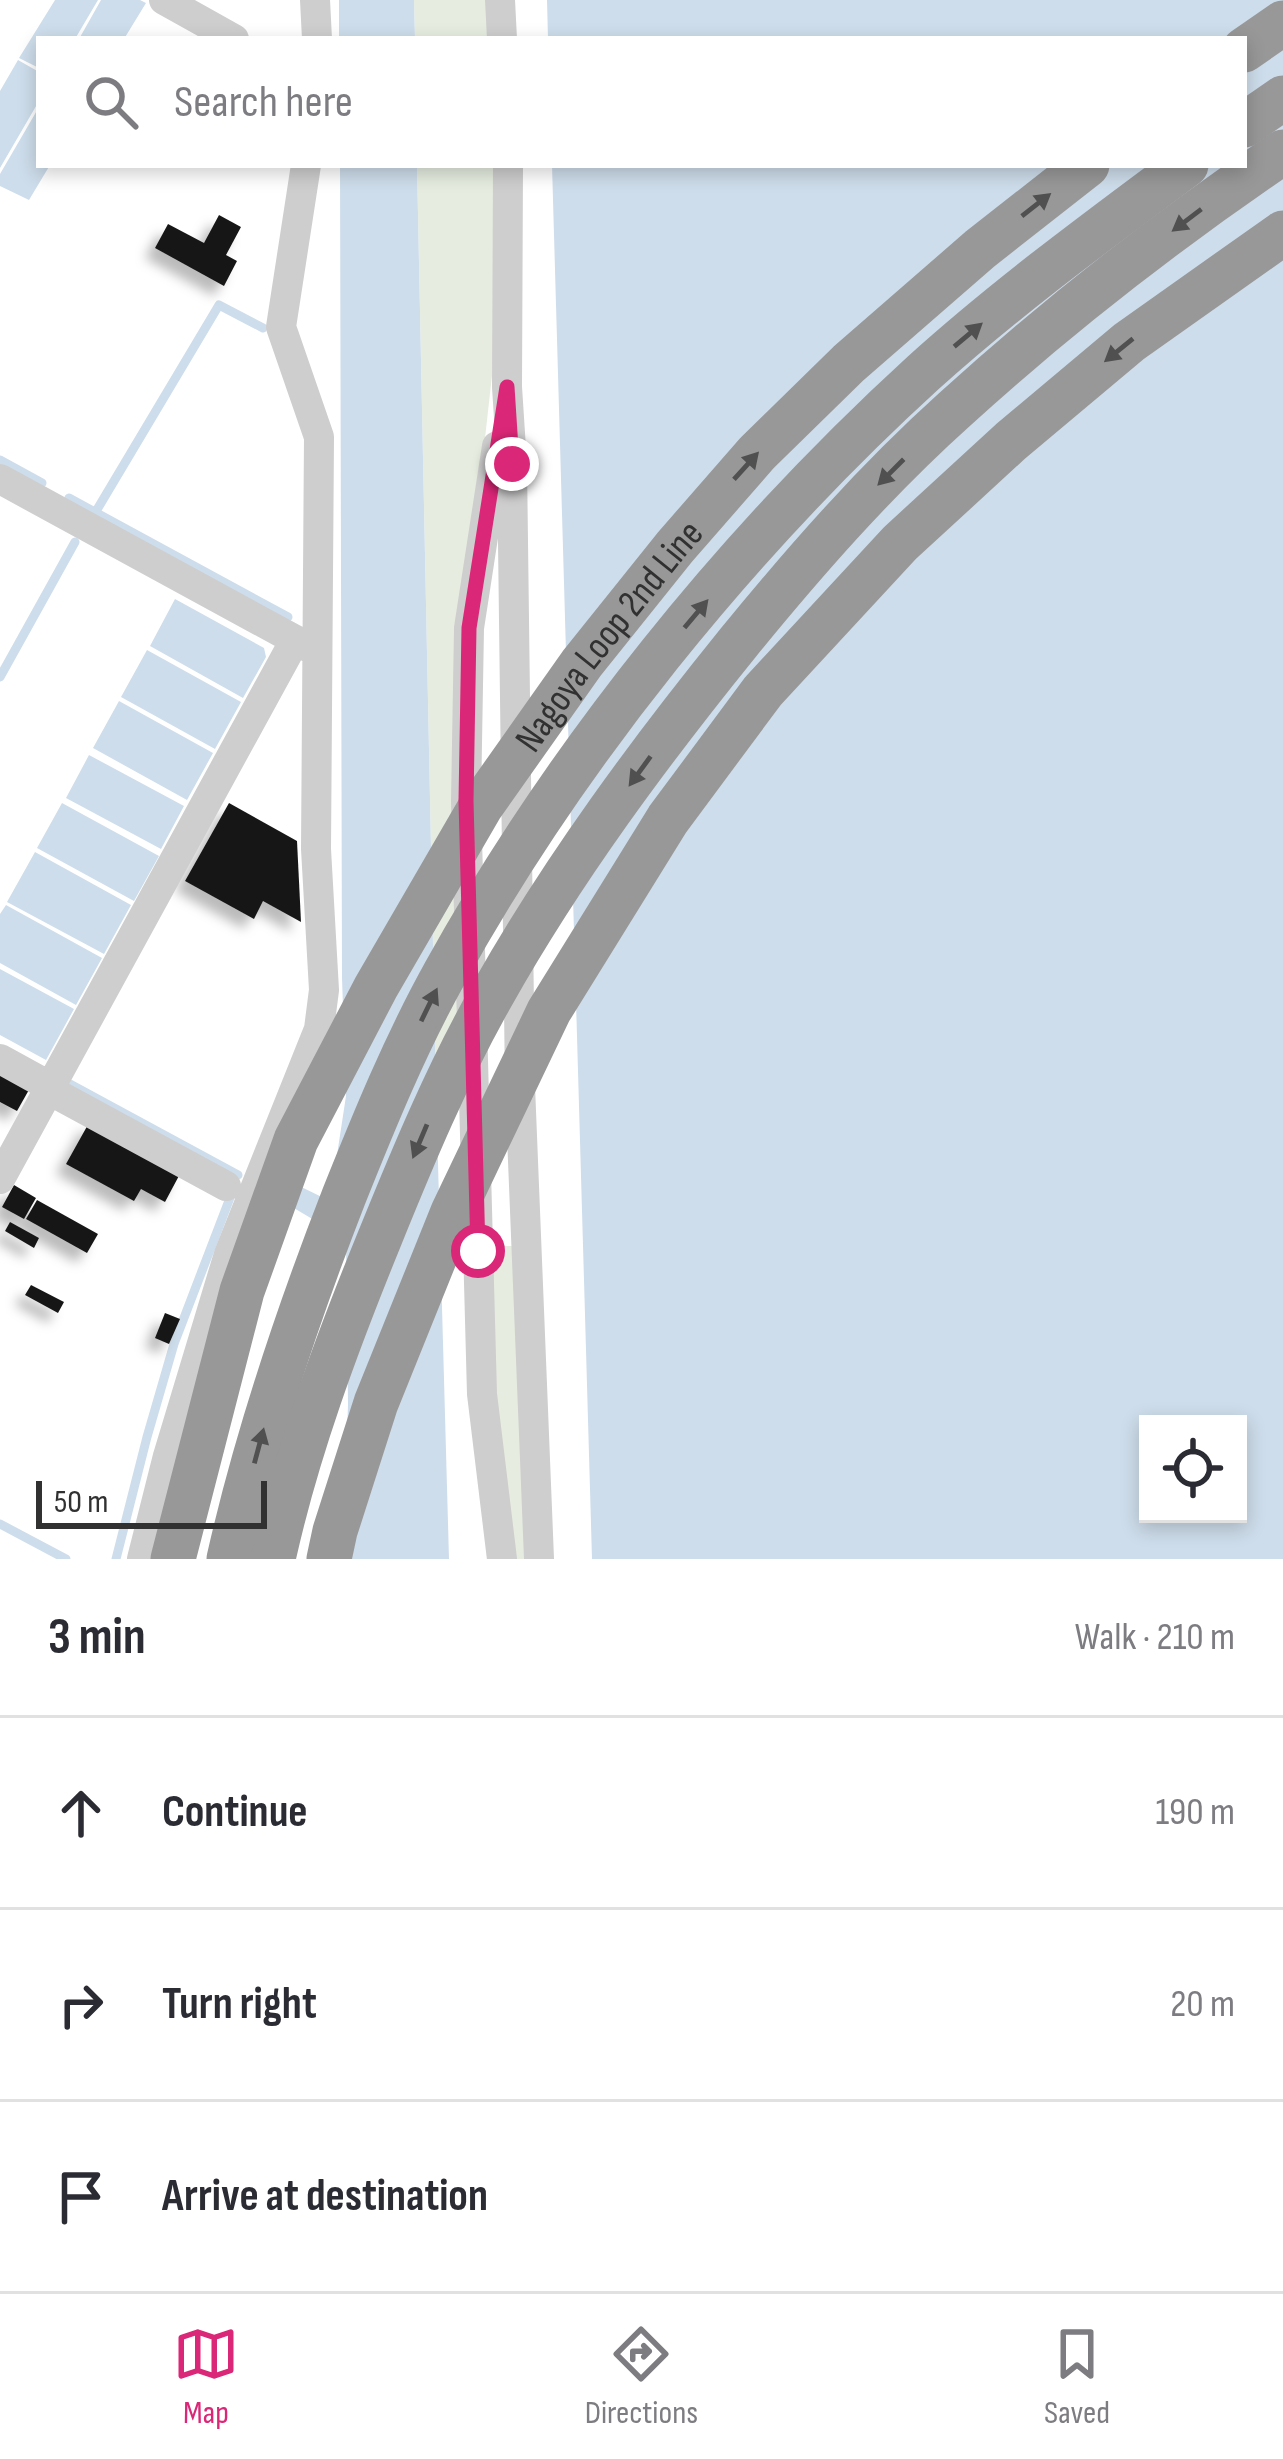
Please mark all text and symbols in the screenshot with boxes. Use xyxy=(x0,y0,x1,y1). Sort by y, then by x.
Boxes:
search box xyxy=(36,36,1247,168)
icon: search xyxy=(78,69,144,135)
text: Search here xyxy=(174,75,353,130)
one-way arrow xyxy=(1020,193,1051,218)
one-way arrow xyxy=(1172,207,1203,232)
one-way arrow xyxy=(953,323,983,349)
one-way arrow xyxy=(1104,337,1135,362)
route end xyxy=(485,437,539,491)
one-way arrow xyxy=(733,451,759,481)
one-way arrow xyxy=(877,457,905,486)
street label: Nagoya Loop 2nd Line xyxy=(506,511,714,761)
one-way arrow xyxy=(682,599,708,629)
one-way arrow xyxy=(629,755,652,787)
one-way arrow xyxy=(419,987,439,1022)
one-way arrow xyxy=(409,1124,429,1159)
route start xyxy=(451,1224,505,1278)
map controls xyxy=(1139,1415,1247,1523)
button: locate xyxy=(1139,1415,1247,1523)
one-way arrow xyxy=(250,1427,269,1464)
scale bar xyxy=(36,1475,267,1528)
text: 50 m xyxy=(54,1482,108,1522)
text: 3 min xyxy=(48,1607,146,1668)
text: Walk · 210 m xyxy=(1075,1614,1235,1661)
icon: ahead xyxy=(48,1780,114,1846)
text: Continue xyxy=(162,1785,308,1840)
text: 190 m xyxy=(1155,1789,1235,1836)
icon: right xyxy=(48,1972,114,2038)
text: Turn right xyxy=(162,1977,317,2032)
text: 20 m xyxy=(1170,1981,1235,2028)
icon: arrive xyxy=(48,2164,114,2230)
text: Arrive at destination xyxy=(162,2169,488,2224)
tab: Map xyxy=(173,2321,239,2433)
tab: Directions xyxy=(585,2321,698,2433)
tab: Saved xyxy=(1044,2321,1110,2433)

